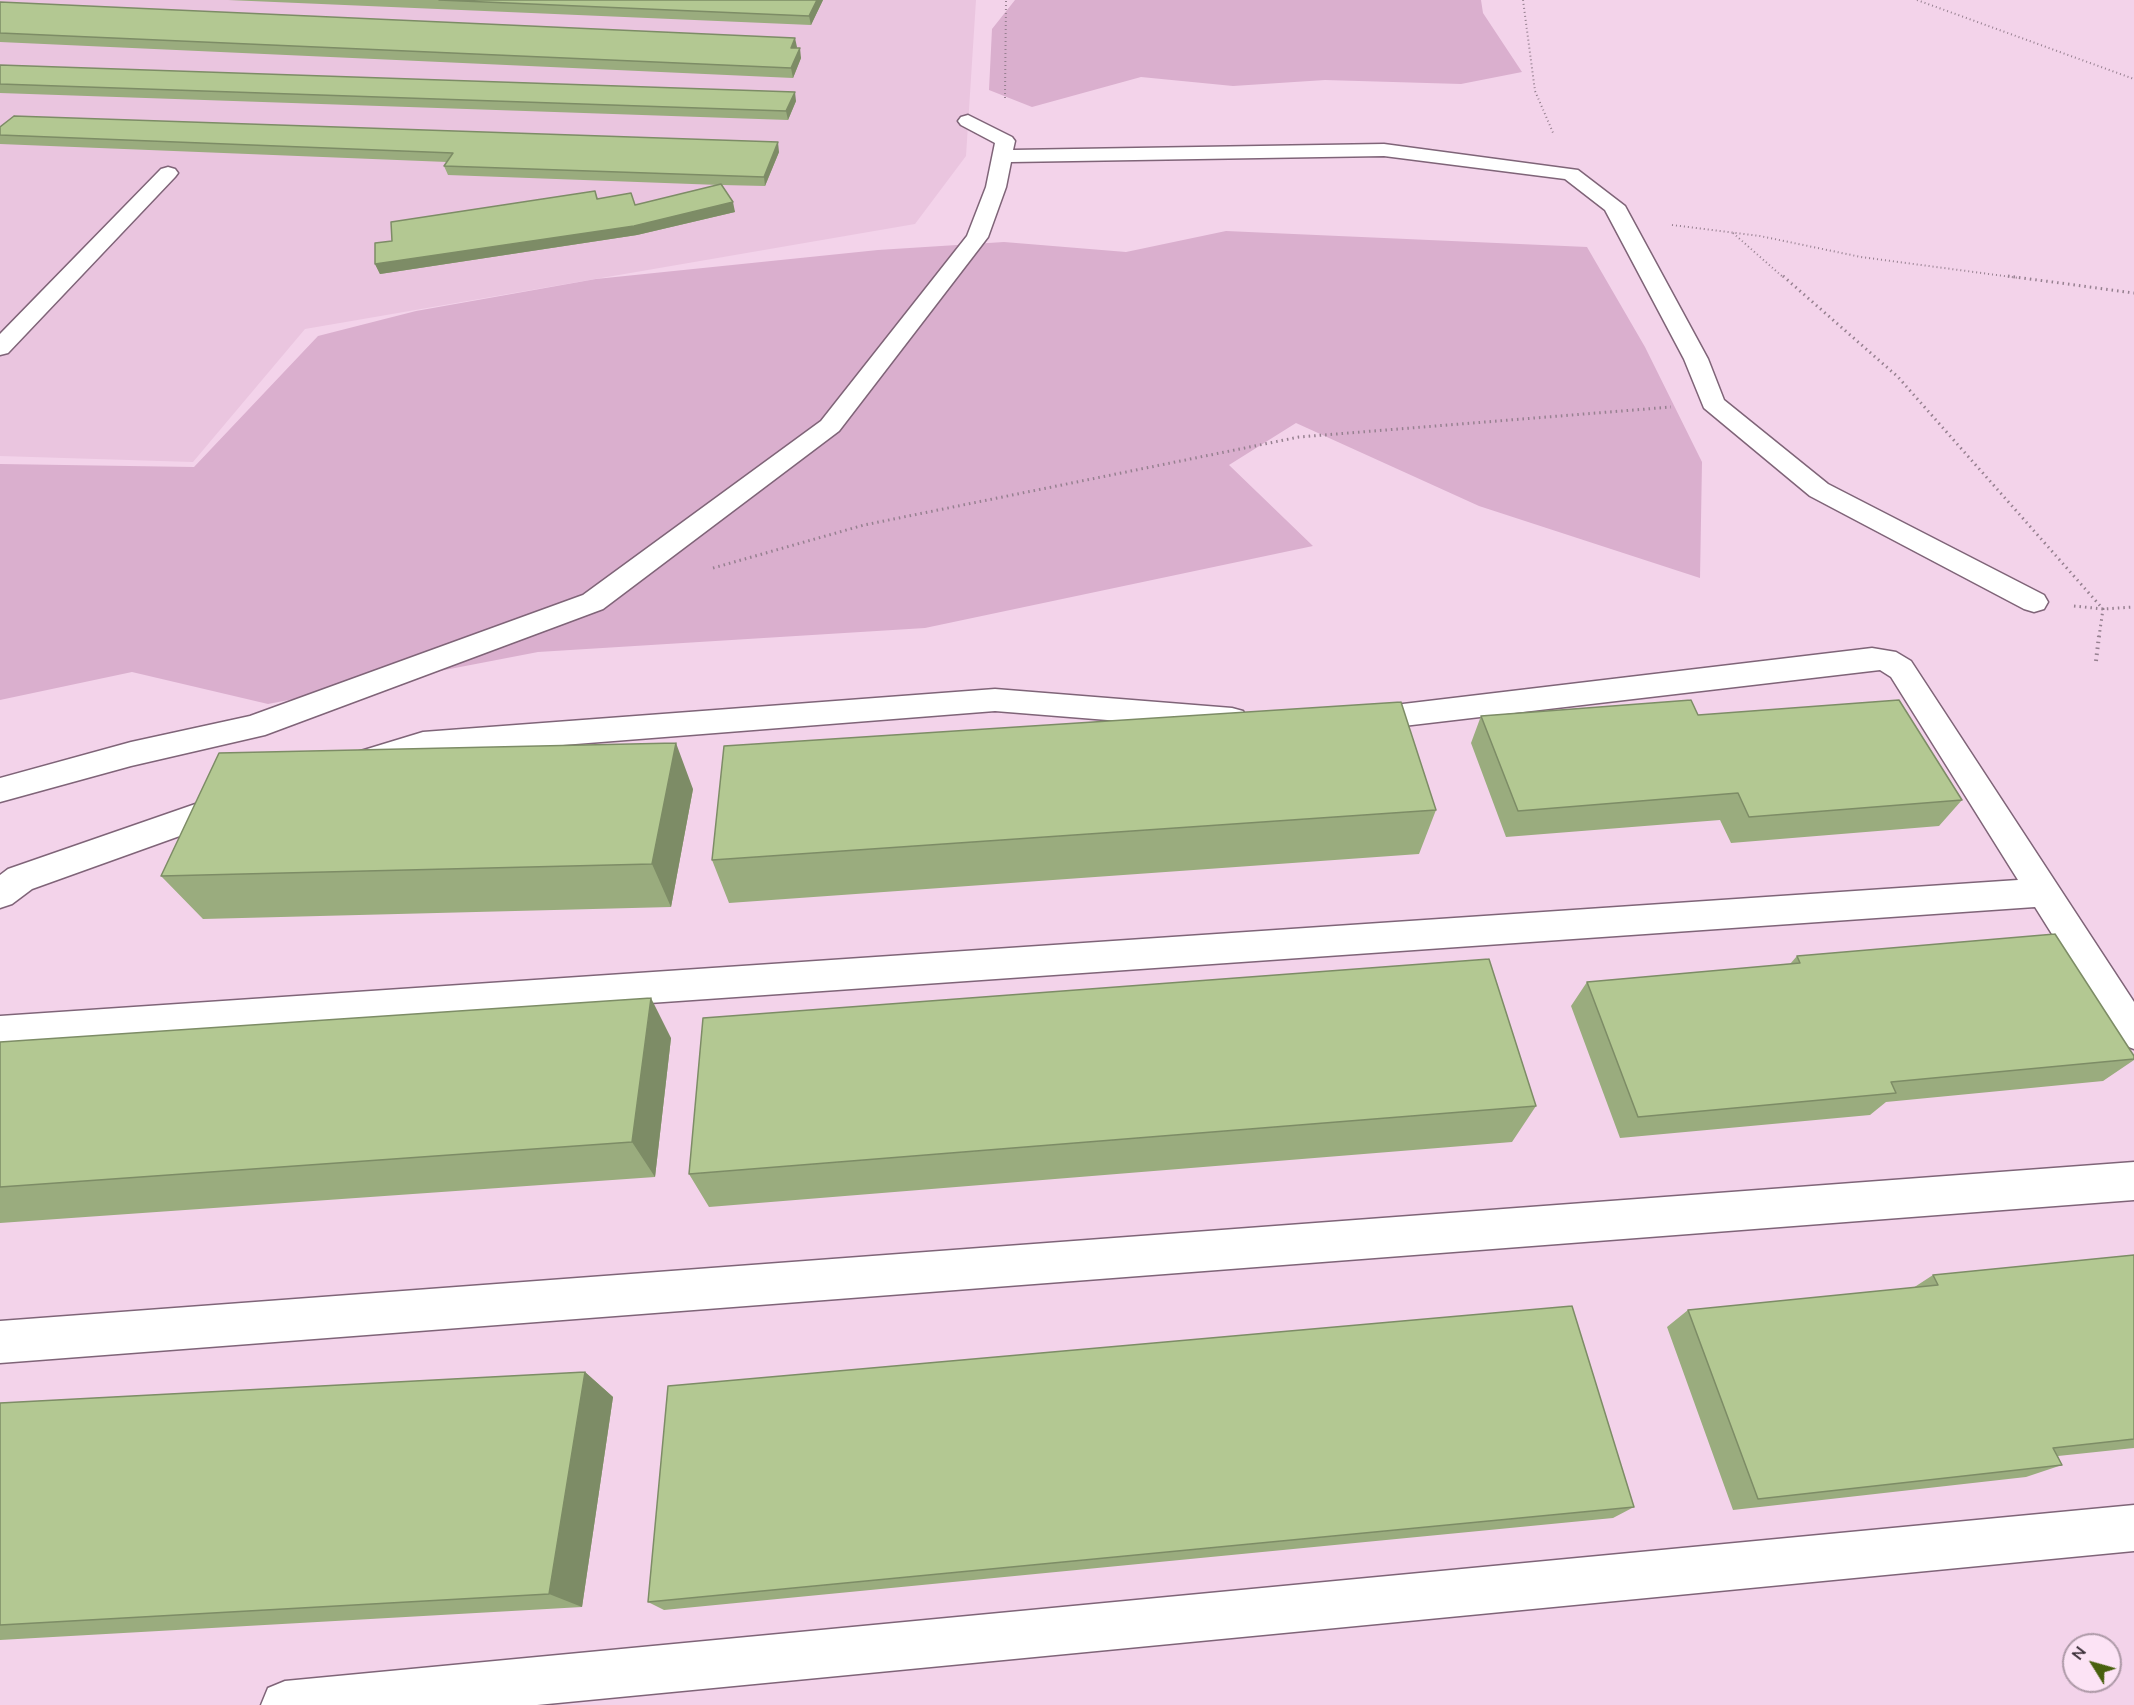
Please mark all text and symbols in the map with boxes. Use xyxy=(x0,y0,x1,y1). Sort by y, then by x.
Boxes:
north arrow xyxy=(2062,1633,2122,1693)
text: N xyxy=(2067,1642,2092,1665)

